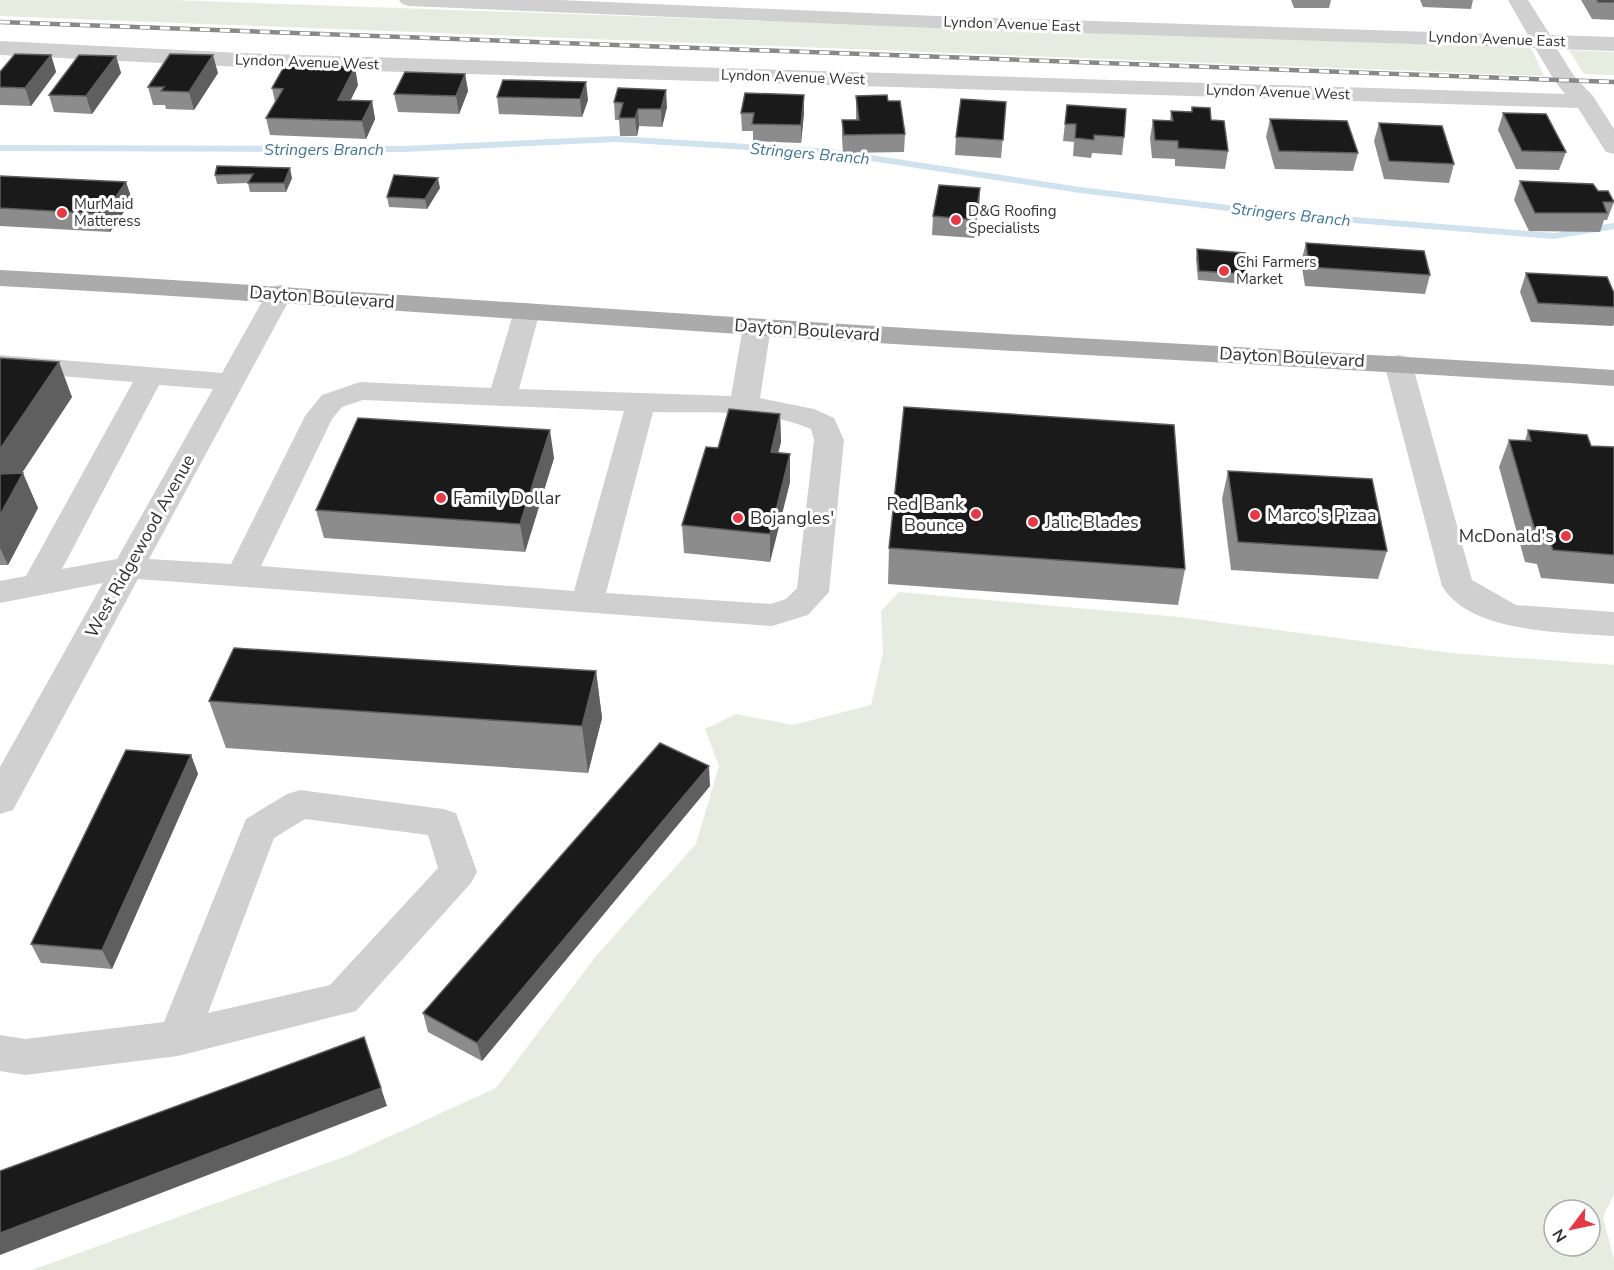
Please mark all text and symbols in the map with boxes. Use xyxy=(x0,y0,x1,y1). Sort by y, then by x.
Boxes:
street label: Lyndon Avenue East xyxy=(943,12,1082,36)
street label: Lyndon Avenue East xyxy=(1428,27,1567,51)
street label: Lyndon Avenue West xyxy=(235,49,380,75)
street label: Lyndon Avenue West xyxy=(721,64,866,90)
street label: Lyndon Avenue West xyxy=(1206,79,1351,105)
water label: Stringers Branch xyxy=(749,138,871,170)
water label: Stringers Branch xyxy=(264,139,384,161)
place label: MurMaid Matteress xyxy=(74,194,141,231)
water label: Stringers Branch xyxy=(1230,198,1352,232)
place label: D&G Roofing Specialists xyxy=(968,201,1056,238)
marker: MurMaid Matteress xyxy=(55,206,69,220)
marker: D&G Roofing Specialists xyxy=(949,213,963,227)
place label: Chi Farmers Market xyxy=(1236,252,1317,289)
marker: Chi Farmers Market xyxy=(1217,264,1231,278)
street label: Dayton Boulevard xyxy=(248,280,396,314)
street label: Dayton Boulevard xyxy=(733,313,881,347)
street label: Dayton Boulevard xyxy=(1219,341,1365,373)
street label: West Ridgewood Avenue xyxy=(80,450,200,642)
place label: Family Dollar xyxy=(453,486,561,510)
marker: Family Dollar xyxy=(434,491,448,505)
place label: Red Bank Bounce xyxy=(887,492,965,537)
place label: Marco's Pizaa xyxy=(1267,503,1377,527)
place label: Bojangles' xyxy=(750,506,834,530)
marker: Red Bank Bounce xyxy=(969,507,983,521)
marker: Marco's Pizaa xyxy=(1248,508,1262,522)
place label: Jalic Blades xyxy=(1044,510,1139,534)
marker: Bojangles' xyxy=(731,511,745,525)
marker: Jalic Blades xyxy=(1026,515,1040,529)
place label: McDonald's xyxy=(1459,524,1554,548)
marker: McDonald's xyxy=(1559,529,1573,543)
north arrow xyxy=(1542,1198,1602,1258)
text: N xyxy=(1548,1225,1573,1246)

